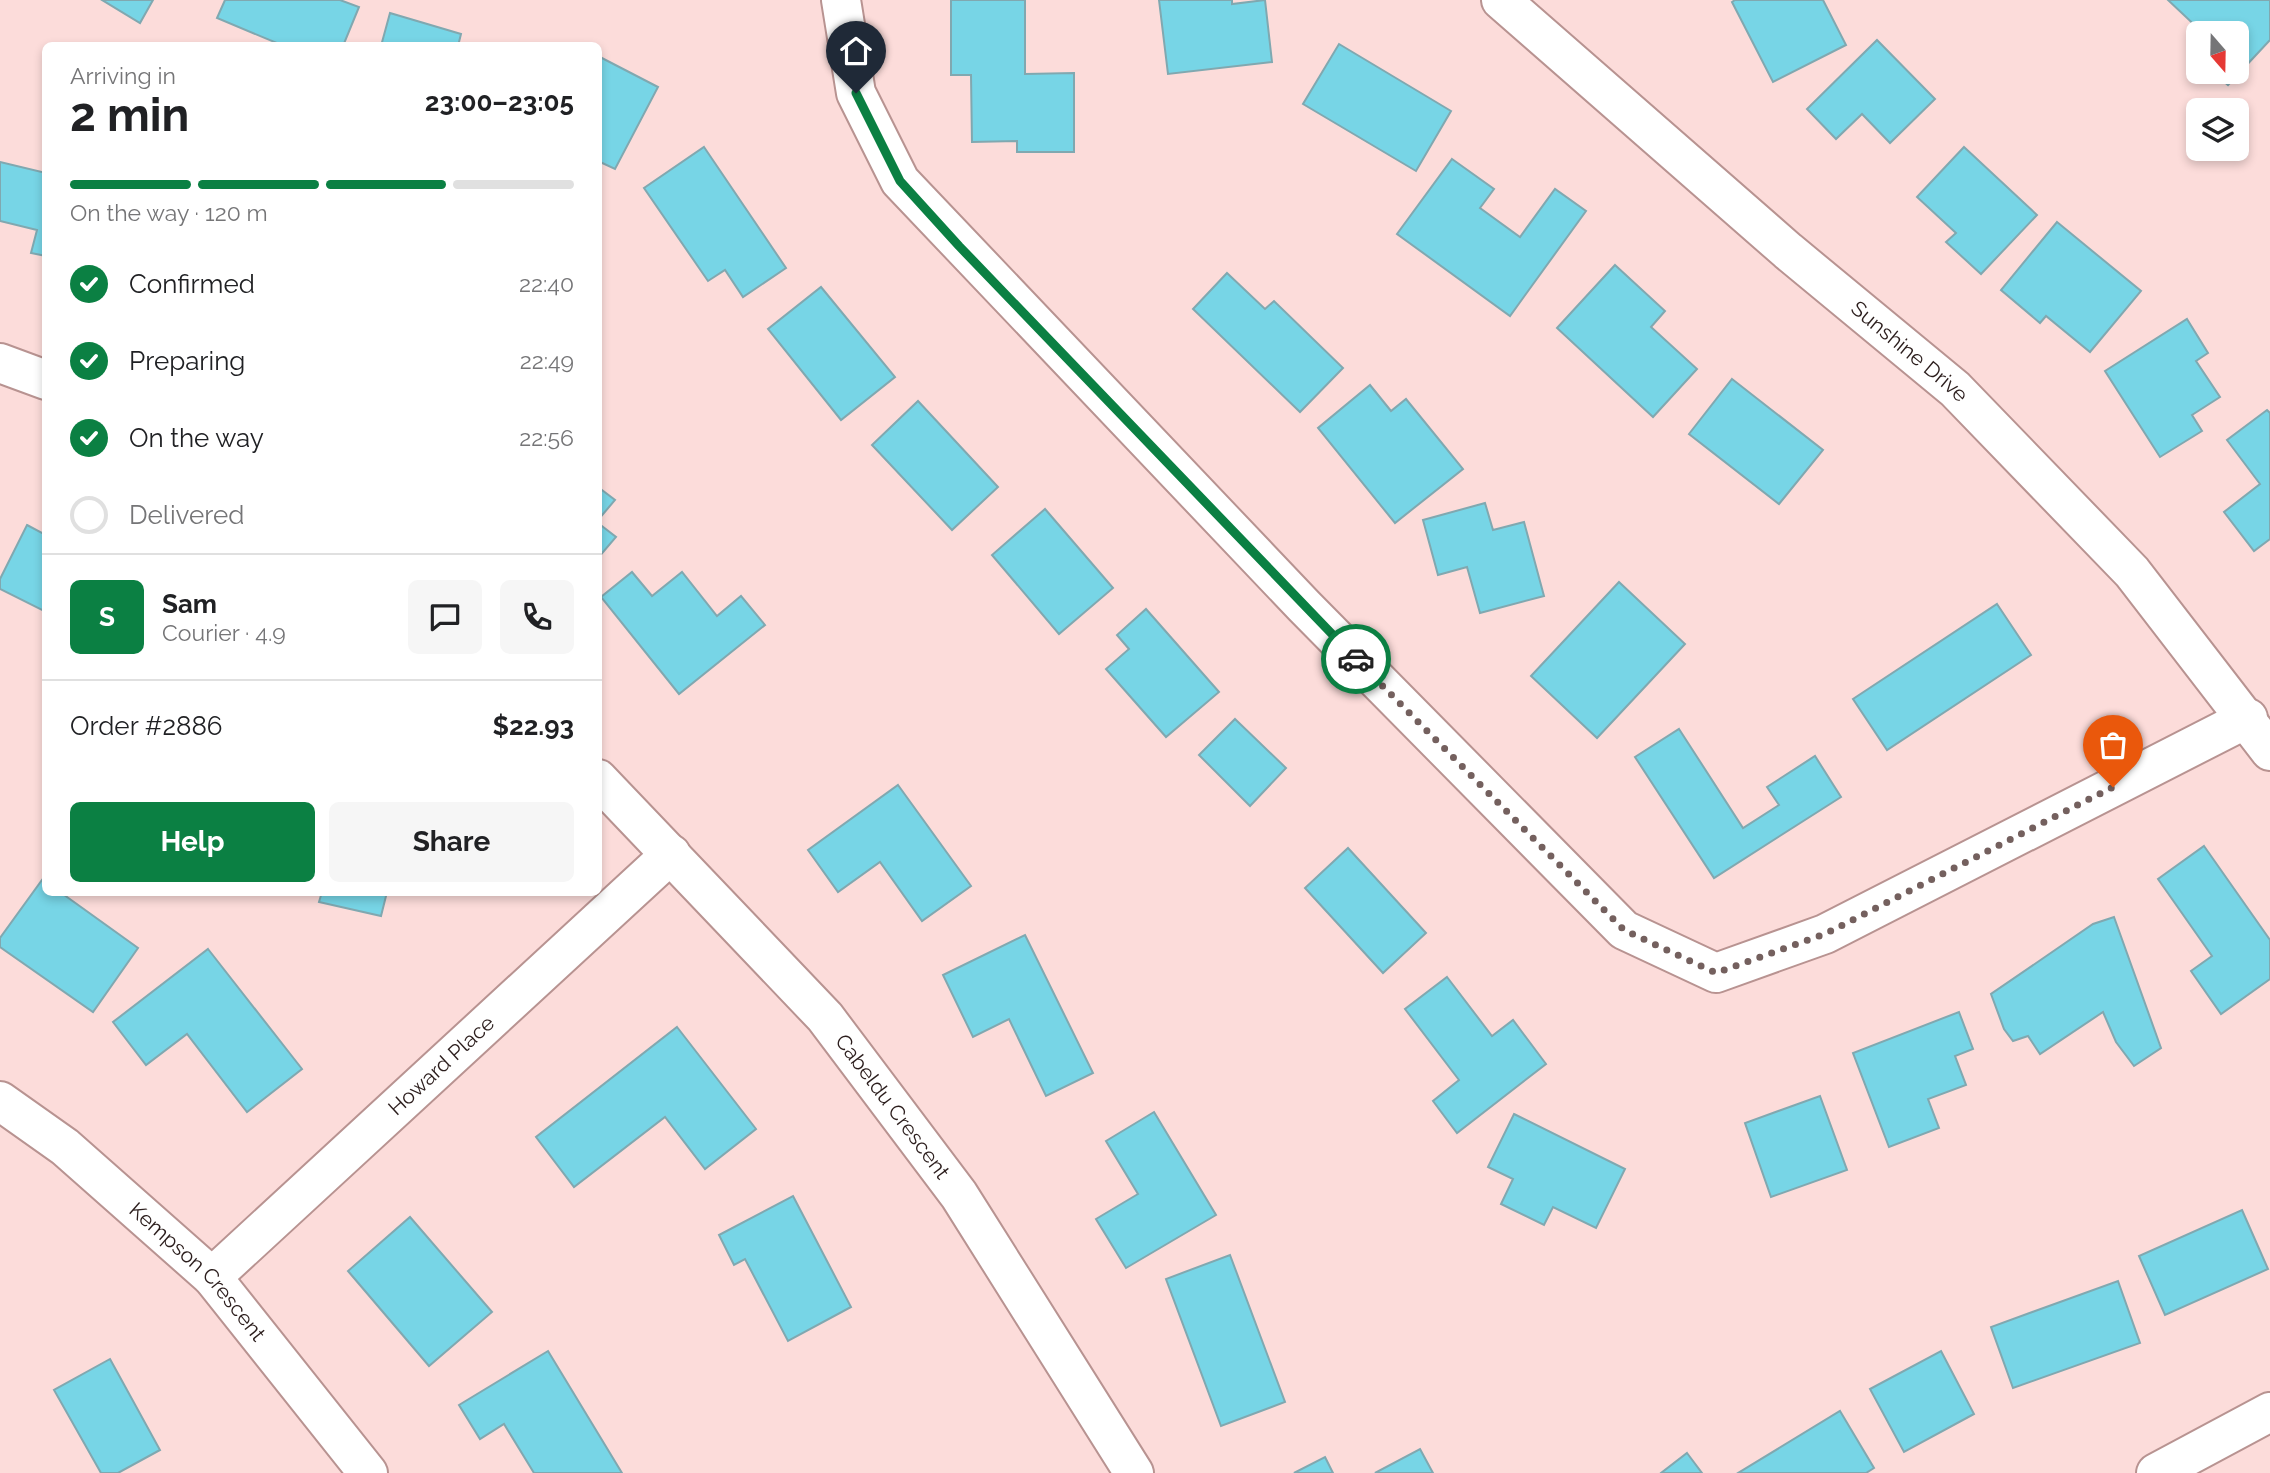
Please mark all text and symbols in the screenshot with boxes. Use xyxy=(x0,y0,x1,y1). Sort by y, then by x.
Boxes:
pin xyxy=(826,21,886,93)
north arrow xyxy=(2186,21,2249,84)
map controls xyxy=(2186,21,2249,161)
icon: home xyxy=(837,32,875,70)
text: Arriving in xyxy=(70,62,176,89)
text: 23:00–23:05 xyxy=(425,87,574,117)
text: 2 min xyxy=(70,88,189,142)
button: layers xyxy=(2186,98,2249,161)
text: On the way · 120 m xyxy=(70,199,268,226)
icon: check xyxy=(70,265,108,303)
text: Confirmed xyxy=(129,269,255,299)
text: 22:40 xyxy=(519,270,574,297)
street label: Sunshine Drive xyxy=(1846,295,1974,407)
icon: check xyxy=(70,342,108,380)
text: Preparing xyxy=(129,346,245,376)
text: 22:49 xyxy=(520,347,574,374)
icon: check xyxy=(70,419,108,457)
text: On the way xyxy=(129,423,264,453)
text: 22:56 xyxy=(519,424,574,451)
text: Delivered xyxy=(129,500,244,530)
button: chat xyxy=(408,580,482,654)
button: phone xyxy=(500,580,574,654)
text: Sam xyxy=(162,589,217,619)
text: S xyxy=(99,602,115,632)
text: Courier · 4.9 xyxy=(162,619,286,646)
courier xyxy=(1321,624,1391,694)
icon: car xyxy=(1337,640,1375,678)
text: Order #2886 xyxy=(70,711,223,741)
text: $22.93 xyxy=(493,711,574,741)
pin xyxy=(2083,715,2143,787)
icon: bag xyxy=(2094,726,2132,764)
button: Help xyxy=(70,802,315,882)
button: Share xyxy=(329,802,574,882)
street label: Howard Place xyxy=(383,1010,499,1120)
street label: Cabeldu Crescent xyxy=(830,1029,955,1184)
street label: Kempson Crescent xyxy=(125,1197,271,1346)

